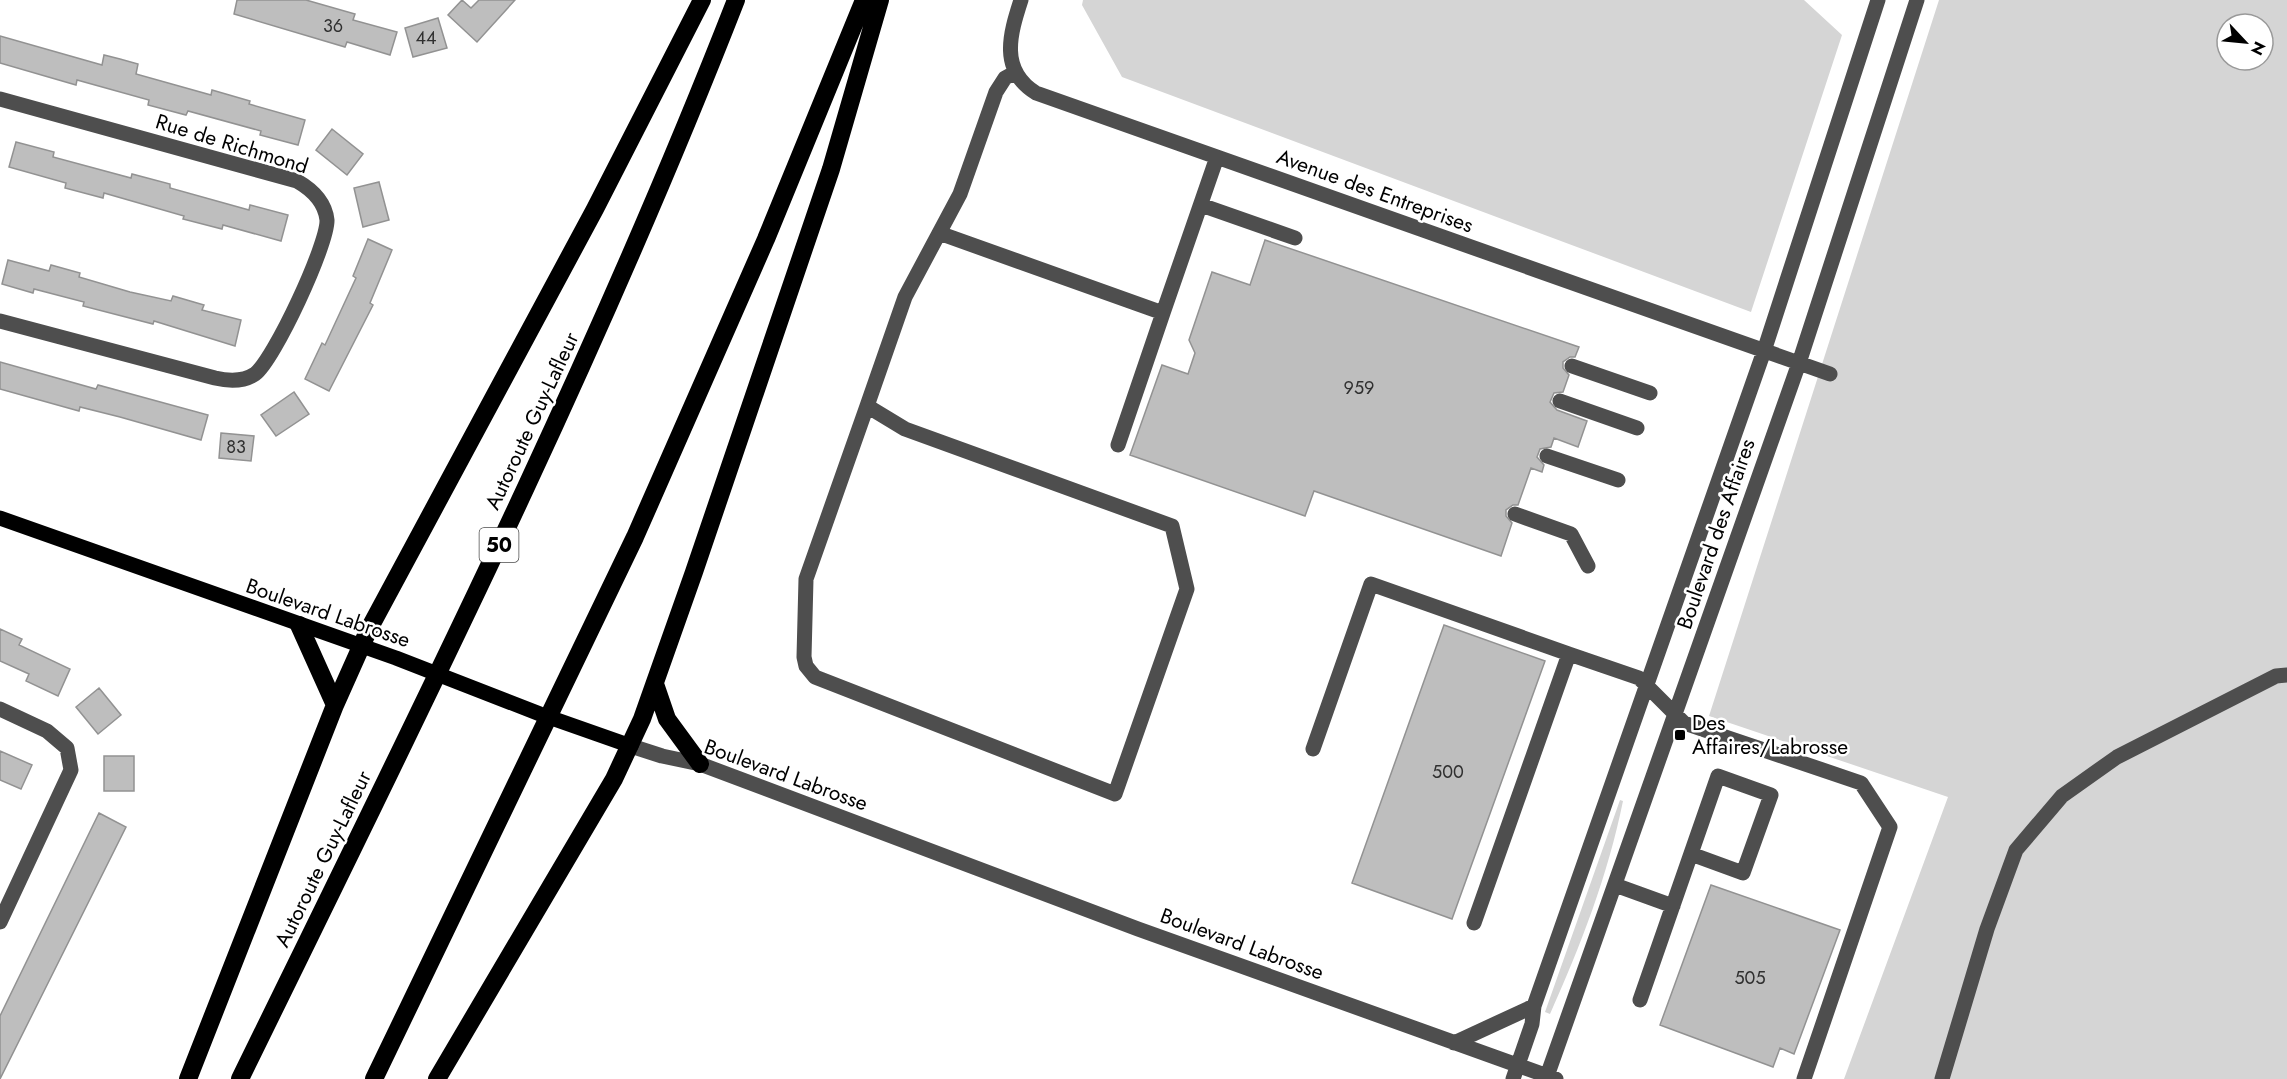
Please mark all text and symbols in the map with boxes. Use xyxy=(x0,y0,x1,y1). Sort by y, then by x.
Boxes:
north arrow xyxy=(2215,12,2275,72)
house number: 36 xyxy=(323,13,343,39)
house number: 44 xyxy=(416,25,437,51)
text: N xyxy=(2245,38,2271,59)
street label: Rue de Richmond xyxy=(152,107,312,181)
street label: Avenue des Entreprises xyxy=(1273,142,1477,240)
street label: Autoroute Guy-Lafleur xyxy=(478,327,587,515)
house number: 959 xyxy=(1344,375,1374,401)
house number: 83 xyxy=(226,434,246,460)
street label: Boulevard des Affaires xyxy=(1669,435,1763,633)
road number: 50 xyxy=(480,528,518,562)
street label: Boulevard Labrosse xyxy=(242,571,414,655)
place label: Des Affaires/Labrosse xyxy=(1692,708,1848,762)
marker: Des Affaires/Labrosse xyxy=(1673,728,1687,742)
street label: Boulevard Labrosse xyxy=(700,731,872,819)
house number: 500 xyxy=(1432,759,1464,785)
street label: Autoroute Guy-Lafleur xyxy=(267,765,379,952)
street label: Boulevard Labrosse xyxy=(1156,900,1328,988)
house number: 505 xyxy=(1734,965,1766,991)

